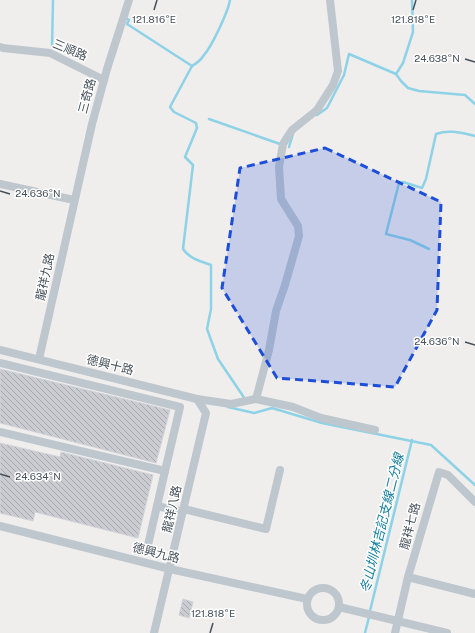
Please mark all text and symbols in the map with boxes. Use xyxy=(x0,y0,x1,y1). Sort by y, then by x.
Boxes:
text: 121.816°E xyxy=(132,13,176,25)
text: 121.818°E xyxy=(391,13,435,25)
street label: 三順路 xyxy=(51,37,89,63)
text: 24.638°N xyxy=(414,52,460,64)
street label: 三奇路 xyxy=(76,77,98,115)
text: 24.636°N xyxy=(15,187,61,199)
street label: 龍祥九路 xyxy=(33,252,57,302)
text: 24.636°N xyxy=(414,335,460,347)
street label: 德興十路 xyxy=(85,352,135,378)
water label: 冬山圳林吉記支線二分線 xyxy=(357,450,407,594)
text: 24.634°N xyxy=(15,470,61,482)
street label: 龍祥八路 xyxy=(160,484,184,534)
street label: 龍祥七路 xyxy=(397,501,423,551)
street label: 德興九路 xyxy=(131,540,181,566)
text: 121.818°E xyxy=(191,607,235,619)

